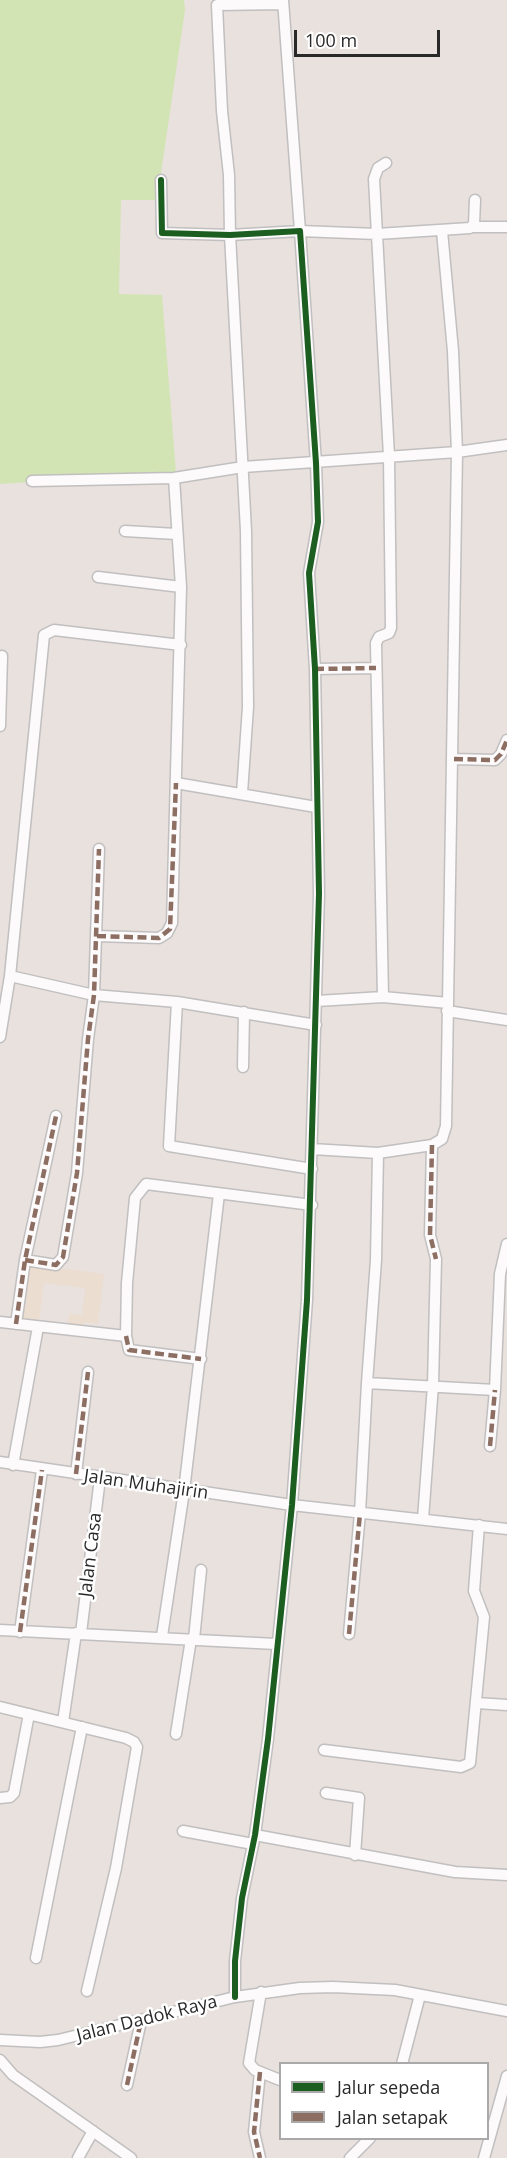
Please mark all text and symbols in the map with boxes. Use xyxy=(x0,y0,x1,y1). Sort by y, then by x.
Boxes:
scale bar xyxy=(297,18,442,56)
text: 100 m xyxy=(305,28,357,52)
street label: Jalan Muhajirin xyxy=(82,1466,210,1504)
street label: Jalan Casa xyxy=(75,1511,107,1599)
street label: Jalan Dadok Raya xyxy=(74,1991,220,2047)
legend xyxy=(279,2062,489,2140)
text: Jalur sepeda xyxy=(337,2075,440,2099)
text: Jalan setapak xyxy=(337,2105,448,2129)

